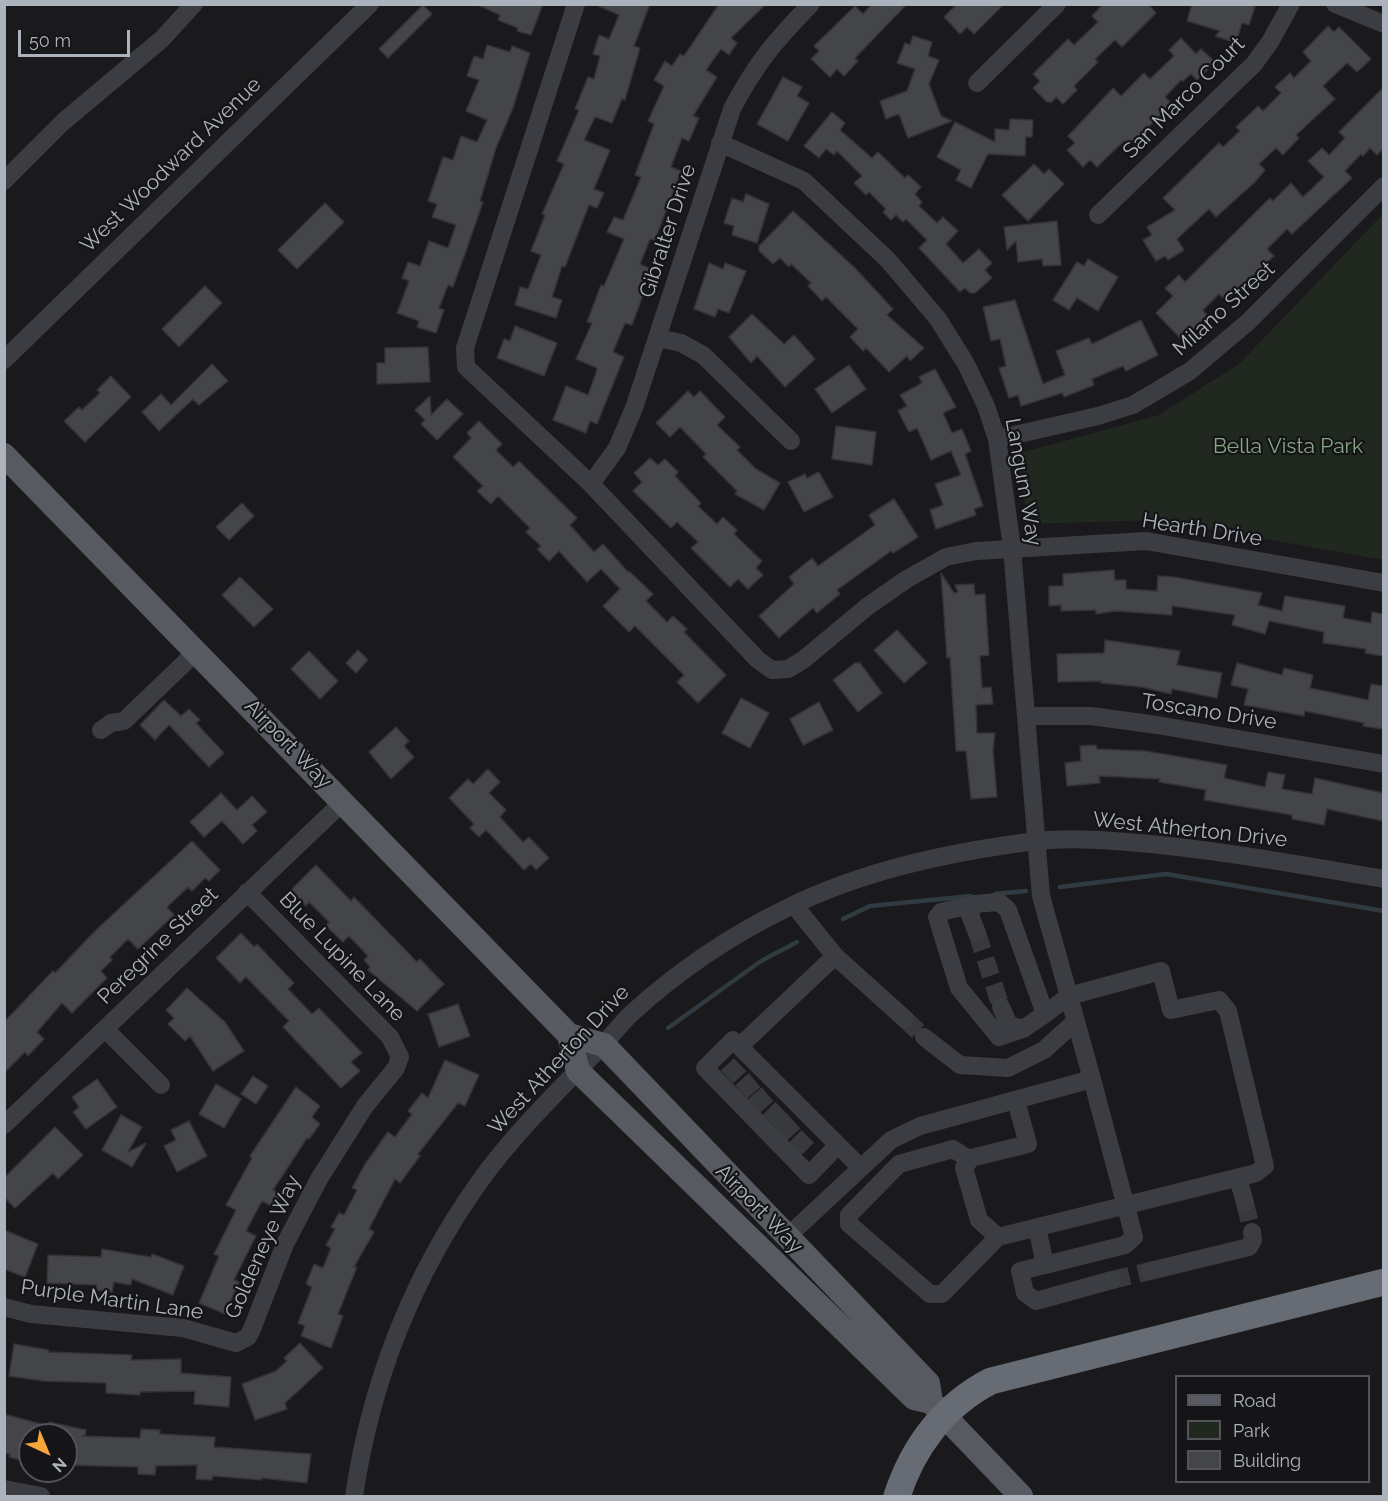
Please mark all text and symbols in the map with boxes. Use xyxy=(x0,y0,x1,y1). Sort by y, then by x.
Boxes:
scale bar xyxy=(21,18,134,56)
text: 50 m xyxy=(29,30,71,51)
street label: San Marco Court xyxy=(1118,32,1250,164)
street label: West Woodward Avenue xyxy=(75,72,267,258)
street label: Gibralter Drive xyxy=(635,161,701,301)
street label: Milano Street xyxy=(1168,257,1280,361)
street label: Langum Way xyxy=(999,416,1047,548)
park label: Bella Vista Park xyxy=(1213,434,1363,460)
street label: Hearth Drive xyxy=(1140,508,1264,552)
street label: Toscano Drive xyxy=(1140,689,1278,735)
street label: Airport Way xyxy=(239,694,337,794)
street label: West Atherton Drive xyxy=(1092,807,1288,853)
street label: Peregrine Street xyxy=(93,882,223,1010)
street label: Blue Lupine Lane xyxy=(274,887,410,1027)
street label: West Atherton Drive xyxy=(483,980,635,1140)
street label: Airport Way xyxy=(710,1159,808,1259)
street label: Goldeneye Way xyxy=(220,1171,306,1323)
street label: Purple Martin Lane xyxy=(19,1275,205,1325)
legend xyxy=(1175,1375,1370,1483)
text: Road xyxy=(1233,1390,1276,1411)
text: Park xyxy=(1233,1420,1270,1441)
north arrow xyxy=(18,1423,78,1483)
text: Building xyxy=(1233,1450,1301,1471)
text: N xyxy=(48,1454,70,1476)

